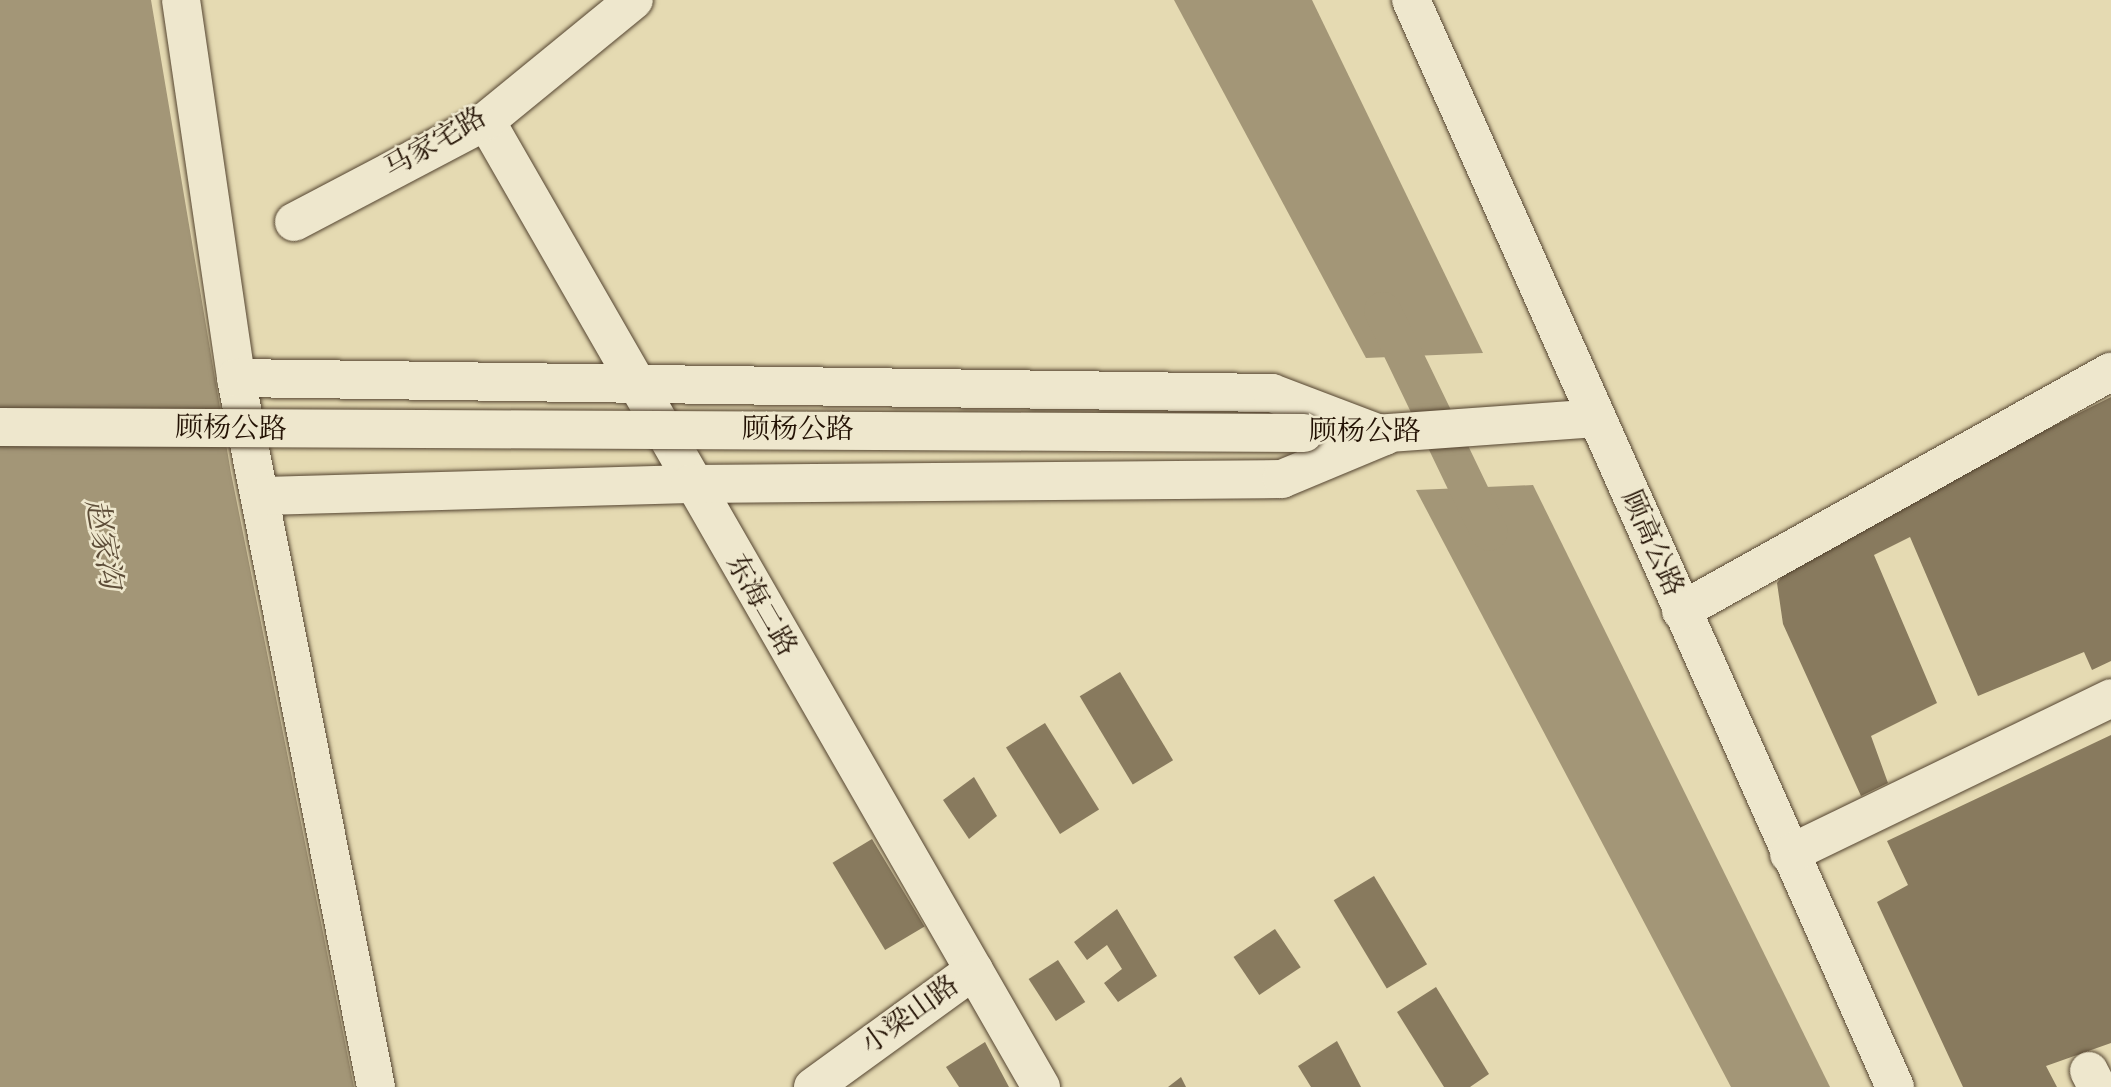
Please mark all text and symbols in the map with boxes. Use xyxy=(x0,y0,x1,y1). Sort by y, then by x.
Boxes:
street label: 马家宅路 xyxy=(379,101,493,187)
street label: 顾杨公路 xyxy=(175,412,287,448)
street label: 顾杨公路 xyxy=(742,414,854,448)
street label: 顾杨公路 xyxy=(1309,416,1421,450)
street label: 顾高公路 xyxy=(1613,486,1689,602)
water label: 赵家沟 xyxy=(76,497,128,591)
street label: 东海二路 xyxy=(717,549,803,663)
street label: 小梁山路 xyxy=(856,969,966,1063)

